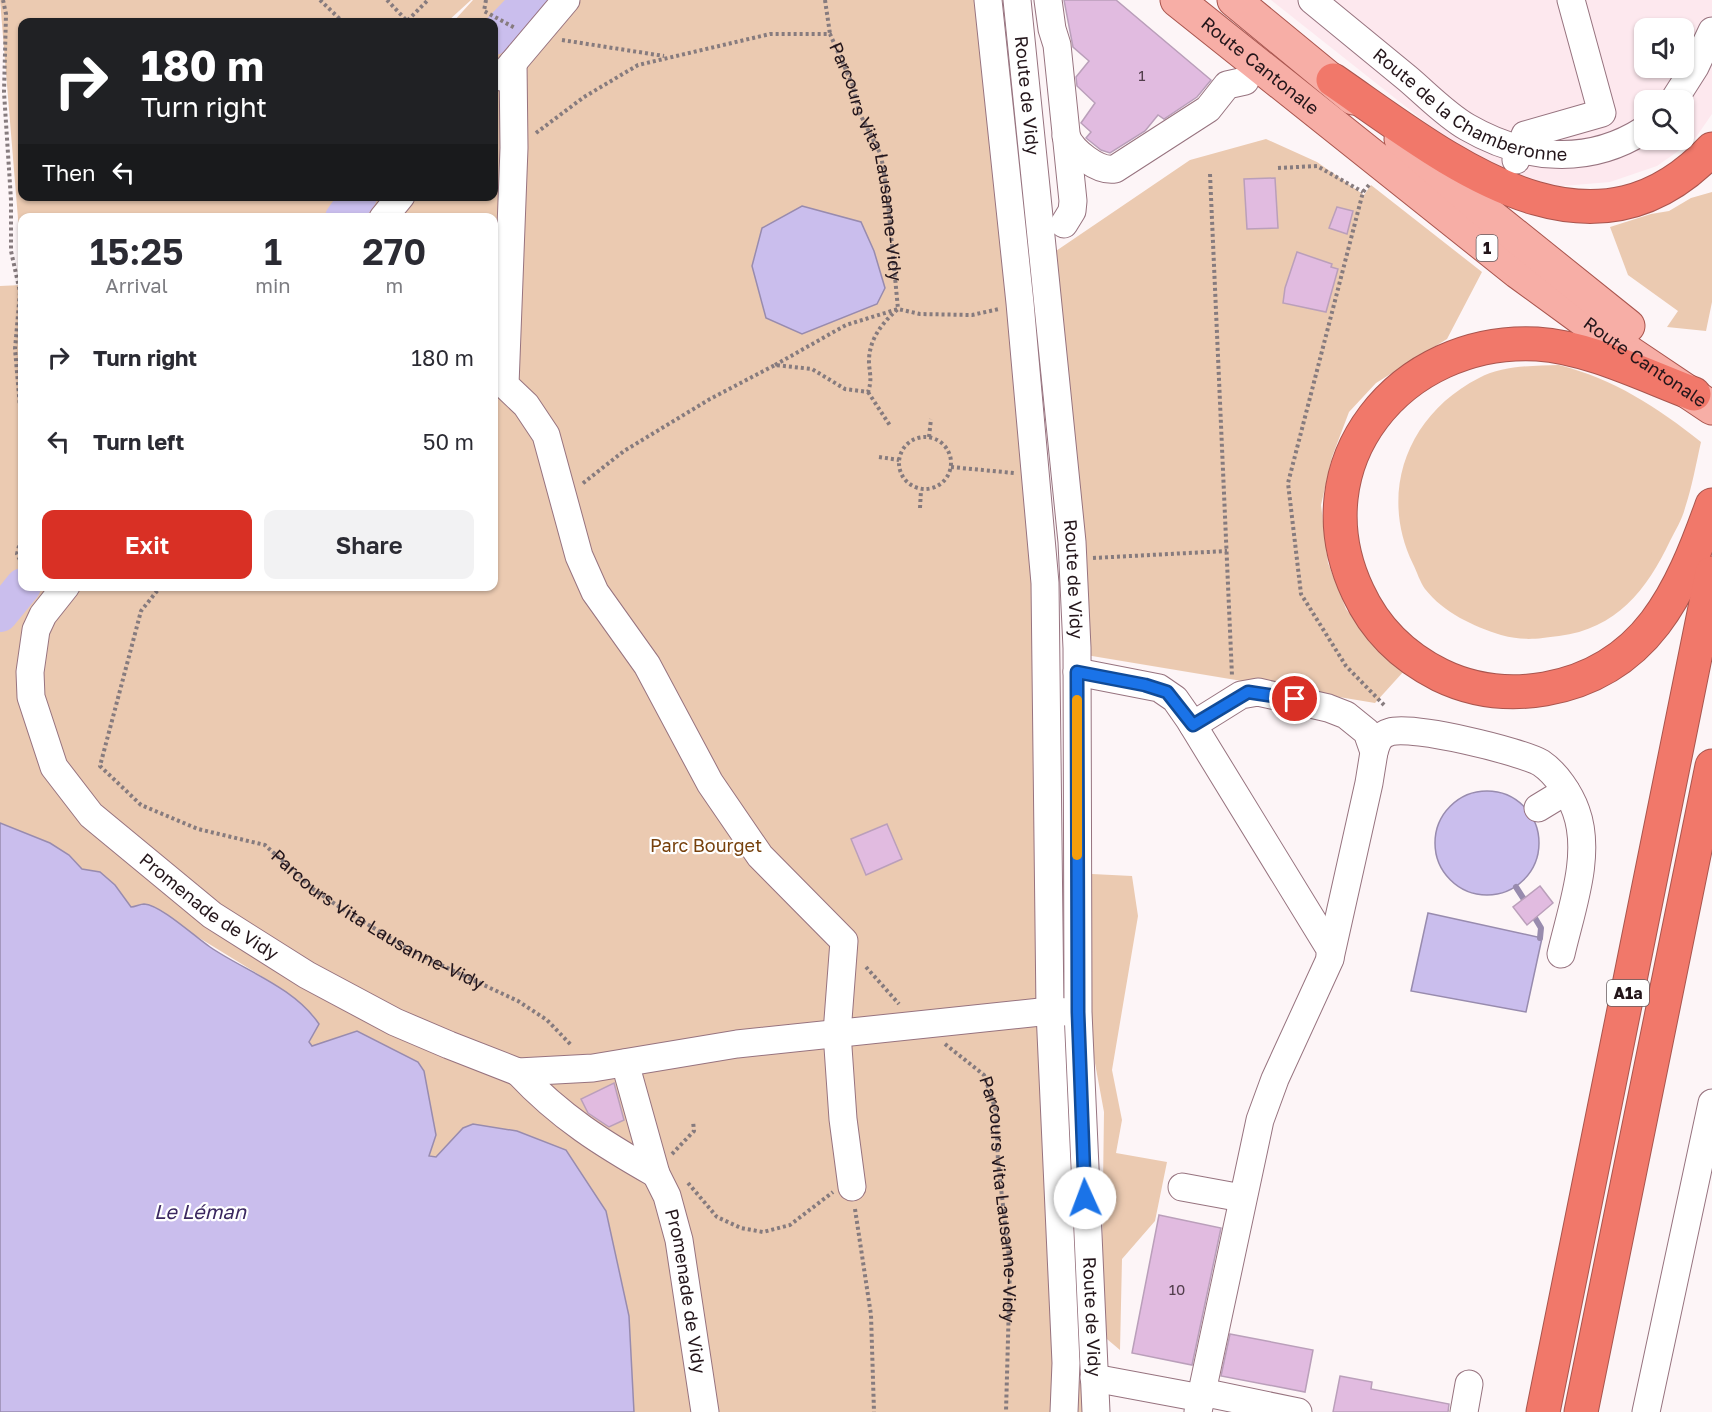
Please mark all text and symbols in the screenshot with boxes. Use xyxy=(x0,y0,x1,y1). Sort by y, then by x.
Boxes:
street label: Route Cantonale xyxy=(1197,12,1324,119)
map controls xyxy=(1634,18,1694,150)
button: sound xyxy=(1634,18,1694,78)
street label: Route de Vidy xyxy=(1011,35,1045,156)
street label: Parcours Vita Lausanne-Vidy xyxy=(825,39,907,282)
text: 180 m xyxy=(141,40,264,90)
icon: right xyxy=(42,42,120,120)
street label: Route de la Chamberonne xyxy=(1369,43,1567,164)
house number: 1 xyxy=(1138,66,1146,84)
button: search xyxy=(1634,90,1694,150)
text: Turn right xyxy=(141,91,267,123)
icon: left xyxy=(107,156,140,189)
text: Then xyxy=(42,159,95,186)
text: 15:25 xyxy=(90,230,184,273)
text: 1 xyxy=(264,230,282,273)
text: 270 xyxy=(362,230,426,273)
road number: 1 xyxy=(1476,235,1498,261)
text: Arrival xyxy=(105,273,168,297)
text: min xyxy=(255,273,291,297)
text: m xyxy=(385,273,403,297)
street label: Route Cantonale xyxy=(1580,312,1711,411)
icon: right xyxy=(42,341,75,374)
text: Turn right xyxy=(93,344,197,371)
text: 180 m xyxy=(411,344,474,371)
icon: left xyxy=(42,425,75,458)
text: Turn left xyxy=(93,428,184,455)
text: 50 m xyxy=(423,428,474,455)
button: Exit xyxy=(42,510,252,579)
button: Share xyxy=(264,510,474,579)
street label: Route de Vidy xyxy=(1060,518,1089,640)
pin xyxy=(1269,673,1320,724)
icon: arrive xyxy=(1278,682,1311,715)
park label: Parc Bourget xyxy=(650,834,762,856)
street label: Parcours Vita Lausanne-Vidy xyxy=(267,844,488,994)
street label: Promenade de Vidy xyxy=(136,848,283,964)
road number: A1a xyxy=(1607,980,1649,1006)
street label: Parcours Vita Lausanne-Vidy xyxy=(975,1073,1022,1323)
position arrow xyxy=(1053,1166,1117,1230)
water label: Le Léman xyxy=(154,1199,247,1223)
street label: Promenade de Vidy xyxy=(661,1206,711,1375)
street label: Route de Vidy xyxy=(1079,1256,1106,1377)
house number: 10 xyxy=(1169,1280,1185,1298)

